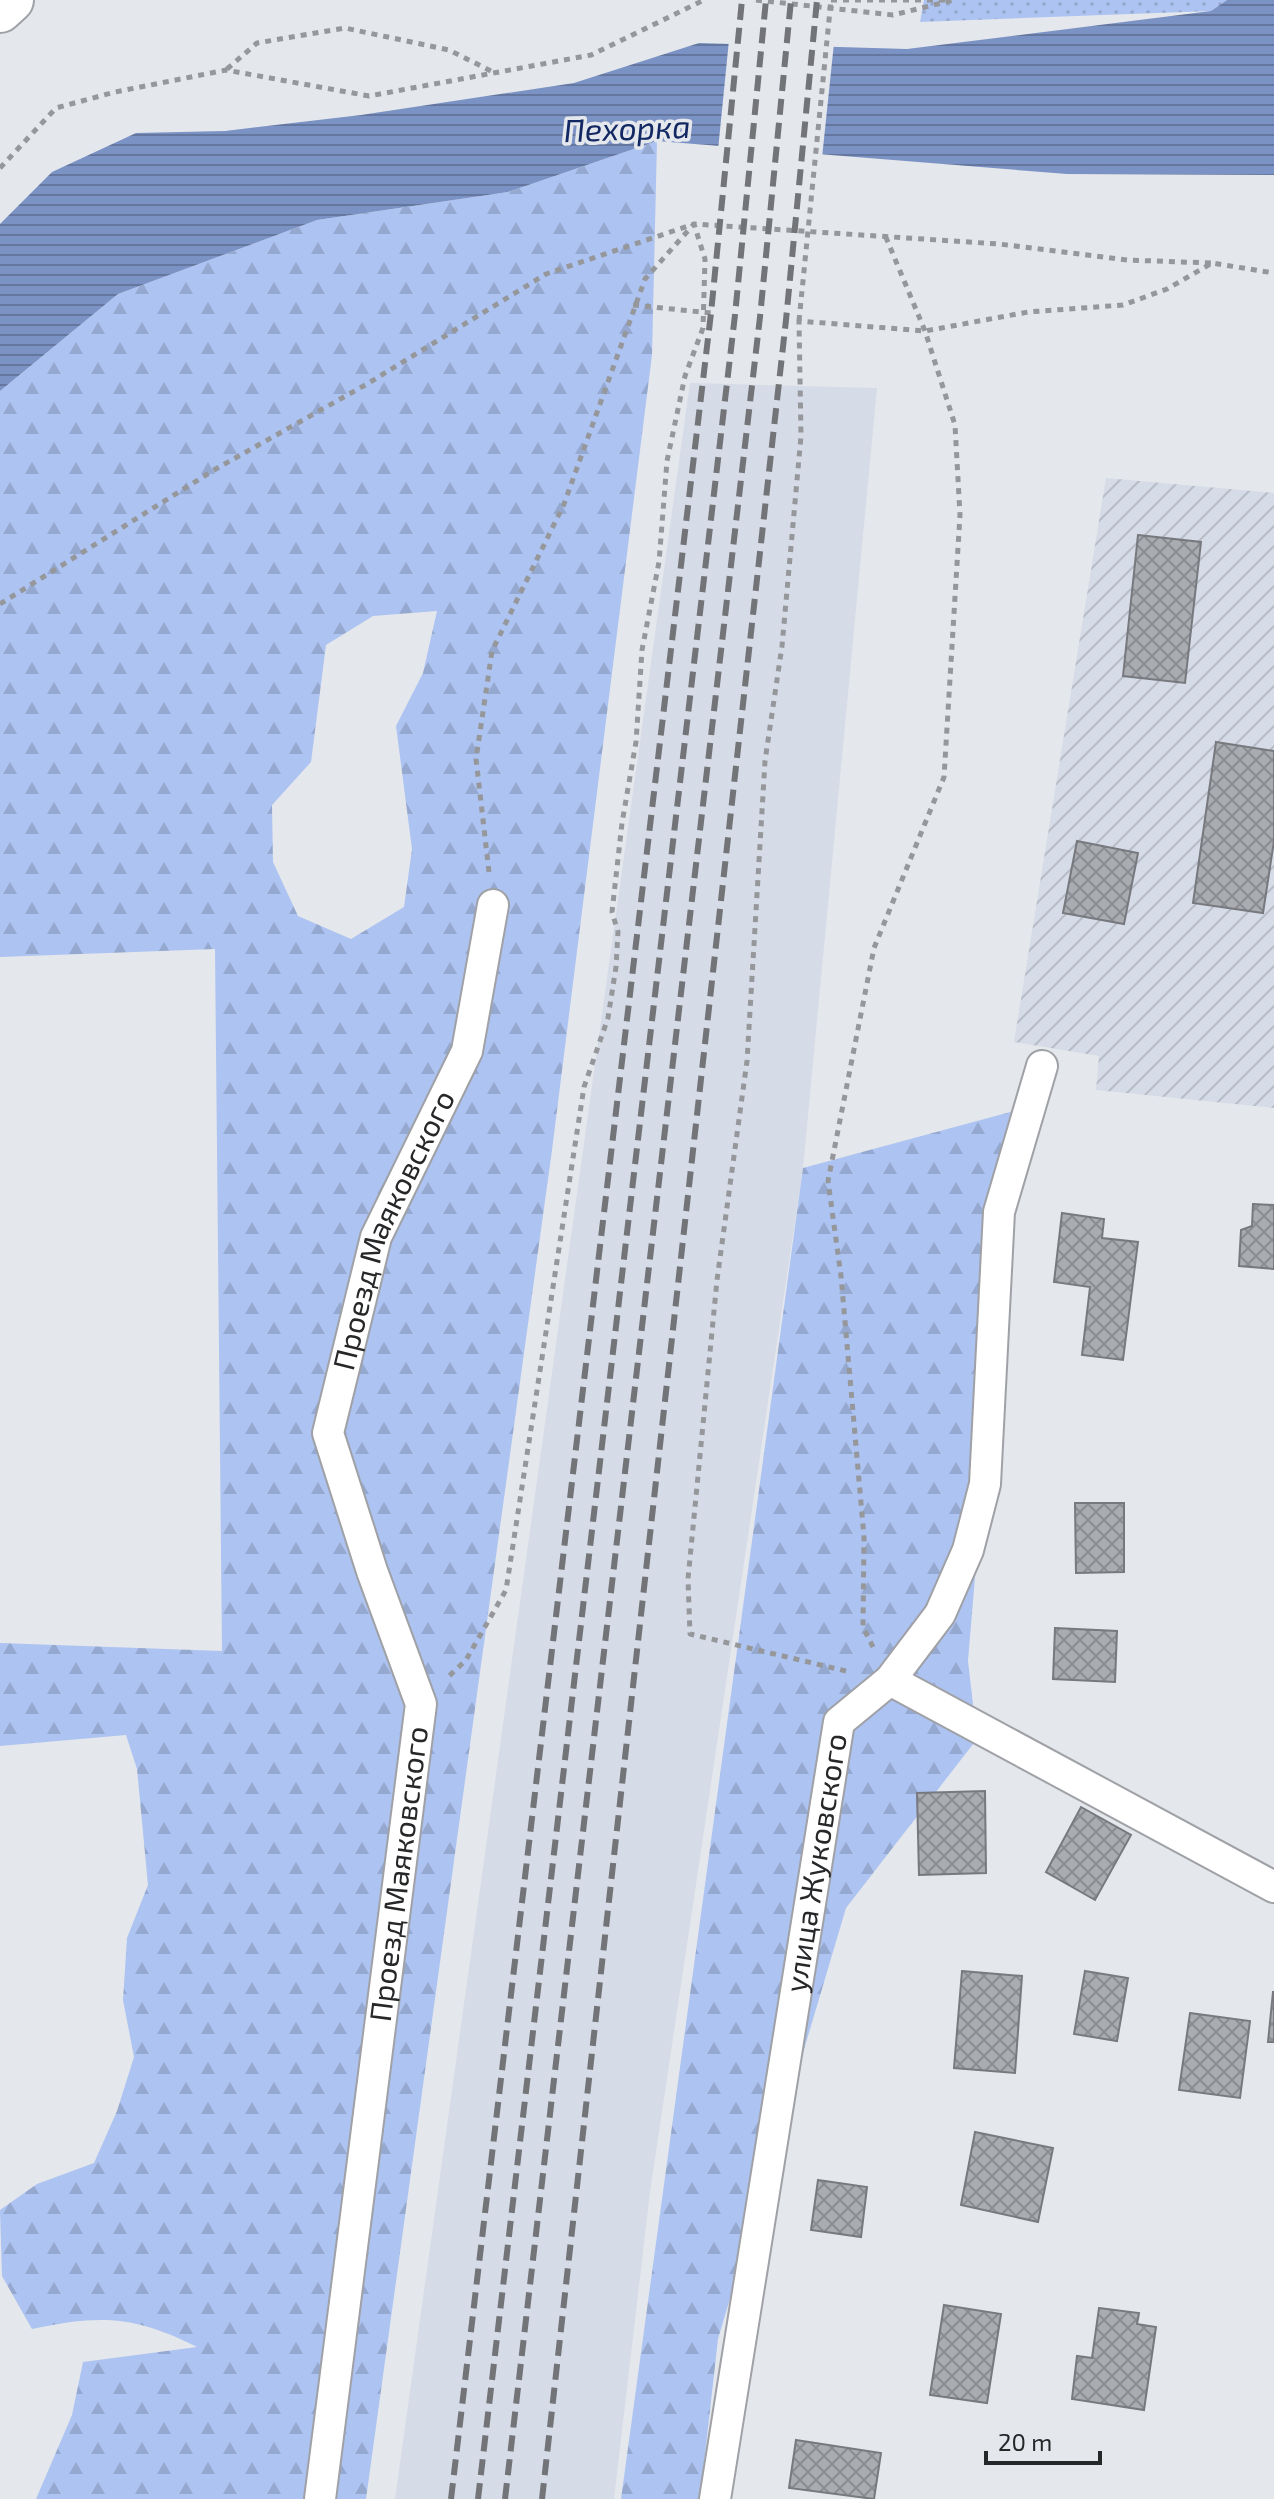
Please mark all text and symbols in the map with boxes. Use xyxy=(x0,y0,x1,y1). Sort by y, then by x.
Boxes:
water label: Пехорка xyxy=(563,106,691,148)
street label: Проезд Маяковского xyxy=(324,1084,461,1373)
street label: Проезд Маяковского xyxy=(361,1724,434,2024)
street label: улица Жуковского xyxy=(776,1731,853,1995)
scale bar xyxy=(986,2415,1100,2465)
text: 20 m xyxy=(998,2427,1052,2456)

